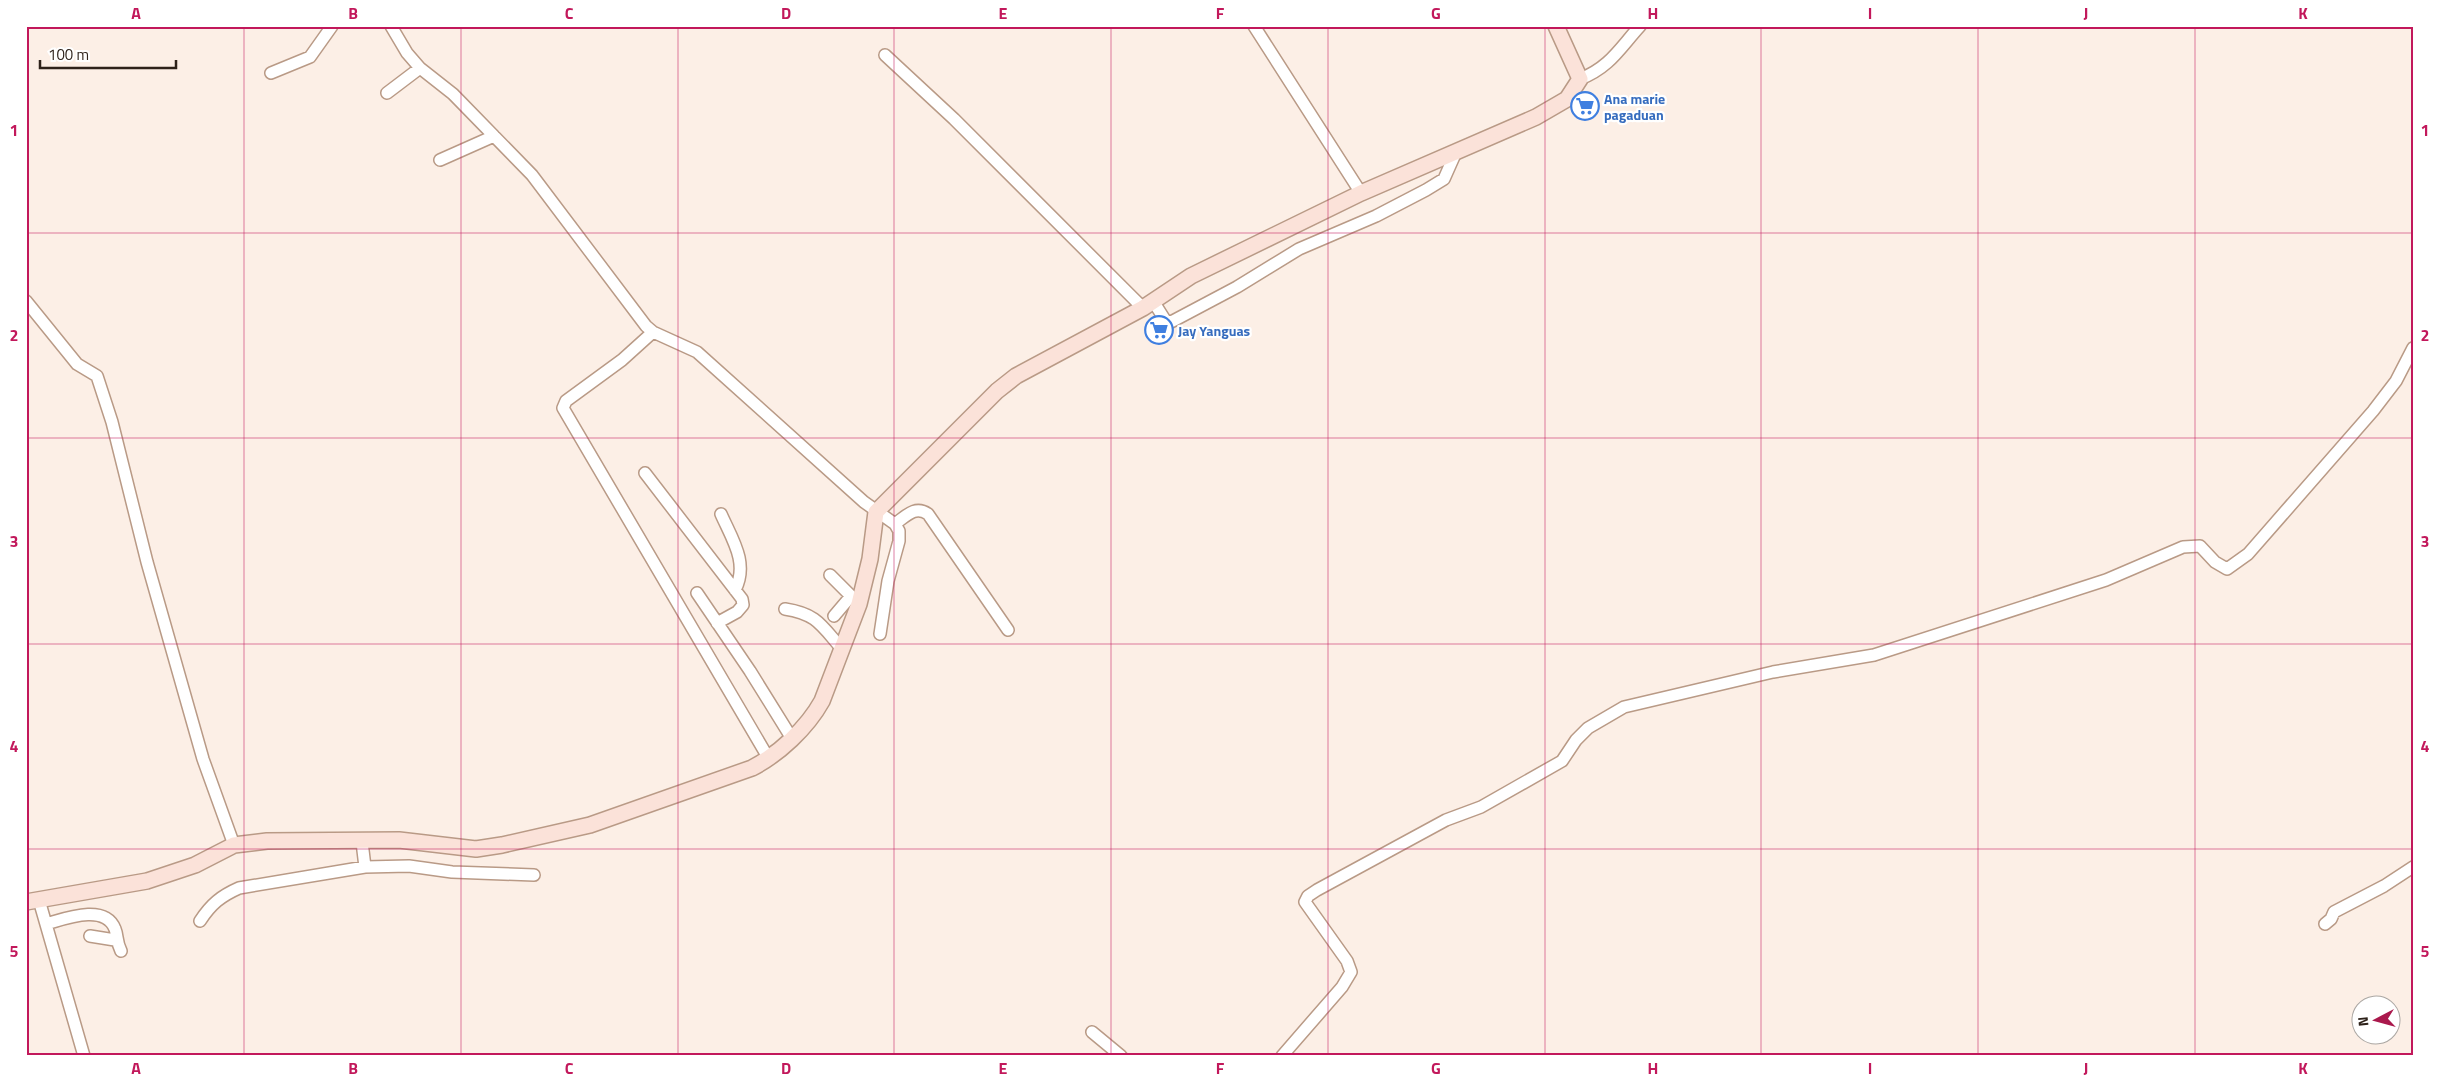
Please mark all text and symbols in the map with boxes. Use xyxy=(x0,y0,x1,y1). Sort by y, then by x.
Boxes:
text: A xyxy=(131,1,141,25)
text: B xyxy=(348,1,358,25)
text: C xyxy=(565,1,574,25)
text: D xyxy=(781,1,791,25)
text: E xyxy=(999,1,1008,25)
text: F xyxy=(1216,1,1225,25)
text: G xyxy=(1431,1,1441,25)
text: H xyxy=(1648,1,1658,25)
text: I xyxy=(1868,1,1872,25)
text: J xyxy=(2084,1,2088,25)
text: K xyxy=(2298,1,2308,25)
scale bar xyxy=(40,38,176,70)
text: 100 m xyxy=(48,43,89,66)
place label: Ana marie pagaduan xyxy=(1604,88,1665,125)
supermarket icon: Ana marie pagaduan xyxy=(1570,91,1600,121)
text: 1 xyxy=(10,118,18,142)
text: 1 xyxy=(2421,118,2429,142)
supermarket icon: Jay Yanguas xyxy=(1144,315,1174,345)
place label: Jay Yanguas xyxy=(1178,320,1251,341)
text: 2 xyxy=(10,323,18,347)
text: 2 xyxy=(2421,323,2429,347)
text: 3 xyxy=(10,529,18,553)
text: 3 xyxy=(2421,529,2429,553)
text: 4 xyxy=(10,734,19,758)
text: 4 xyxy=(2421,734,2430,758)
text: 5 xyxy=(10,939,19,963)
text: 5 xyxy=(2421,939,2430,963)
north arrow xyxy=(2352,994,2402,1044)
text: N xyxy=(2352,1015,2374,1027)
text: A xyxy=(131,1056,141,1080)
text: B xyxy=(348,1056,358,1080)
text: C xyxy=(565,1056,574,1080)
text: D xyxy=(781,1056,791,1080)
text: E xyxy=(999,1056,1008,1080)
text: F xyxy=(1216,1056,1225,1080)
text: G xyxy=(1431,1056,1441,1080)
text: H xyxy=(1648,1056,1658,1080)
text: I xyxy=(1868,1056,1872,1080)
text: J xyxy=(2084,1056,2088,1080)
text: K xyxy=(2298,1056,2308,1080)

